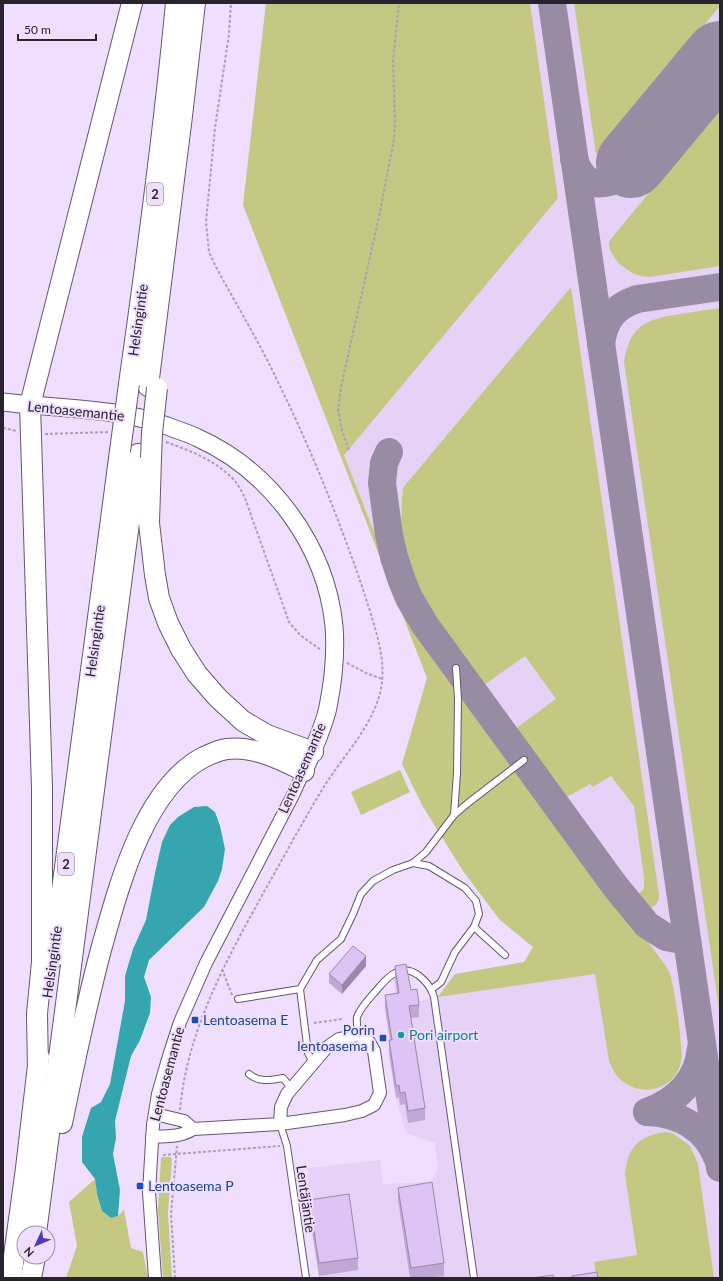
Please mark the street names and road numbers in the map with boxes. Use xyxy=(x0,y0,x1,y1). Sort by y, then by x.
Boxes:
road number: 2 xyxy=(147,183,163,205)
street label: Helsingintie xyxy=(124,283,151,357)
street label: Lentoasemantie xyxy=(27,397,125,424)
street label: Helsingintie xyxy=(81,604,108,678)
street label: Lentoasemantie xyxy=(274,720,329,816)
road number: 2 xyxy=(58,853,74,875)
street label: Helsingintie xyxy=(38,925,65,999)
street label: Lentoasemantie xyxy=(146,1025,187,1123)
street label: Lentäjäntie xyxy=(293,1164,320,1234)

